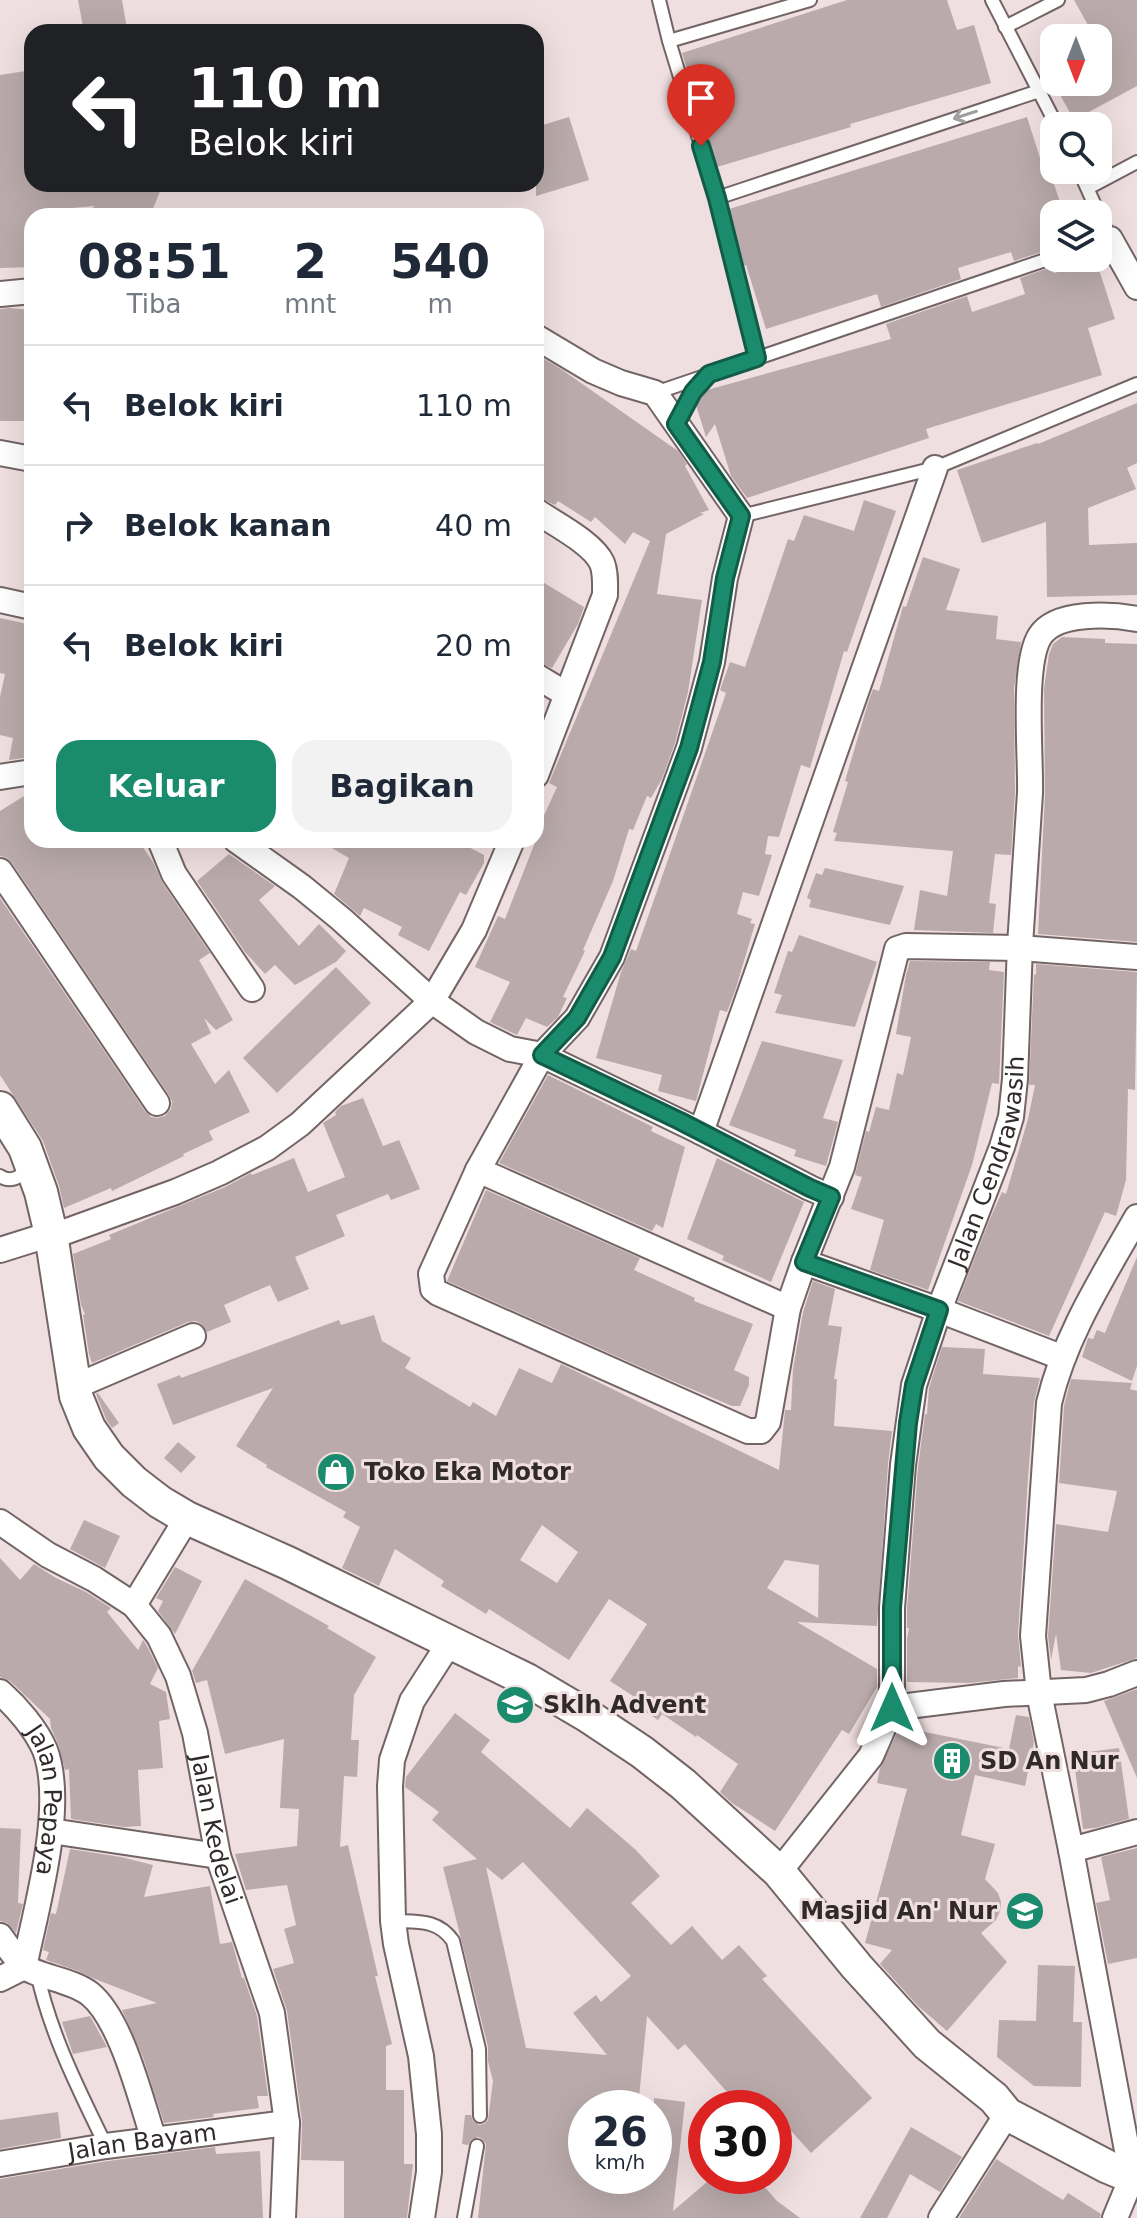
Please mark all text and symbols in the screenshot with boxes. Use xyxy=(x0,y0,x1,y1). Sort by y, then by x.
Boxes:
north arrow xyxy=(1040,24,1112,96)
map controls xyxy=(1040,24,1112,272)
text: 110 m xyxy=(188,55,383,120)
icon: left xyxy=(56,56,160,160)
pin xyxy=(667,64,735,146)
icon: arrive xyxy=(679,76,723,120)
one-way arrow xyxy=(953,109,978,124)
button: search xyxy=(1040,112,1112,184)
text: Belok kiri xyxy=(188,122,355,163)
button: layers xyxy=(1040,200,1112,272)
text: 08:51 xyxy=(78,233,231,289)
text: 2 xyxy=(294,233,327,289)
text: 540 xyxy=(390,233,490,289)
text: Tiba xyxy=(127,289,182,319)
text: mnt xyxy=(284,289,336,319)
text: m xyxy=(427,289,453,319)
icon: left xyxy=(56,383,100,427)
text: Belok kiri xyxy=(124,388,284,423)
text: 110 m xyxy=(416,388,512,423)
icon: right xyxy=(56,503,100,547)
text: Belok kanan xyxy=(124,508,332,543)
text: 40 m xyxy=(435,508,512,543)
icon: left xyxy=(56,623,100,667)
text: Belok kiri xyxy=(124,628,284,663)
text: 20 m xyxy=(435,628,512,663)
button: Keluar xyxy=(56,740,276,832)
button: Bagikan xyxy=(292,740,512,832)
street label: Jalan Cendrawasih xyxy=(942,1055,1030,1274)
shop icon: Toko Eka Motor xyxy=(315,1451,357,1493)
place label: Toko Eka Motor xyxy=(364,1458,571,1486)
position arrow xyxy=(850,1666,934,1750)
school or university icon: Sklh Advent xyxy=(494,1684,536,1726)
place label: Sklh Advent xyxy=(543,1691,706,1719)
street label: Jalan Pepaya xyxy=(19,1718,66,1878)
building icon: SD An Nur xyxy=(931,1740,973,1782)
place label: SD An Nur xyxy=(980,1747,1119,1775)
street label: Jalan Kedelai xyxy=(185,1750,248,1908)
school or university icon: Masjid An' Nur xyxy=(1004,1890,1046,1932)
place label: Masjid An' Nur xyxy=(800,1897,997,1925)
speed limit sign: 30 xyxy=(688,2090,792,2194)
text: 26 xyxy=(592,2109,648,2155)
street label: Jalan Bayam xyxy=(64,2118,218,2167)
text: km/h xyxy=(595,2150,645,2174)

